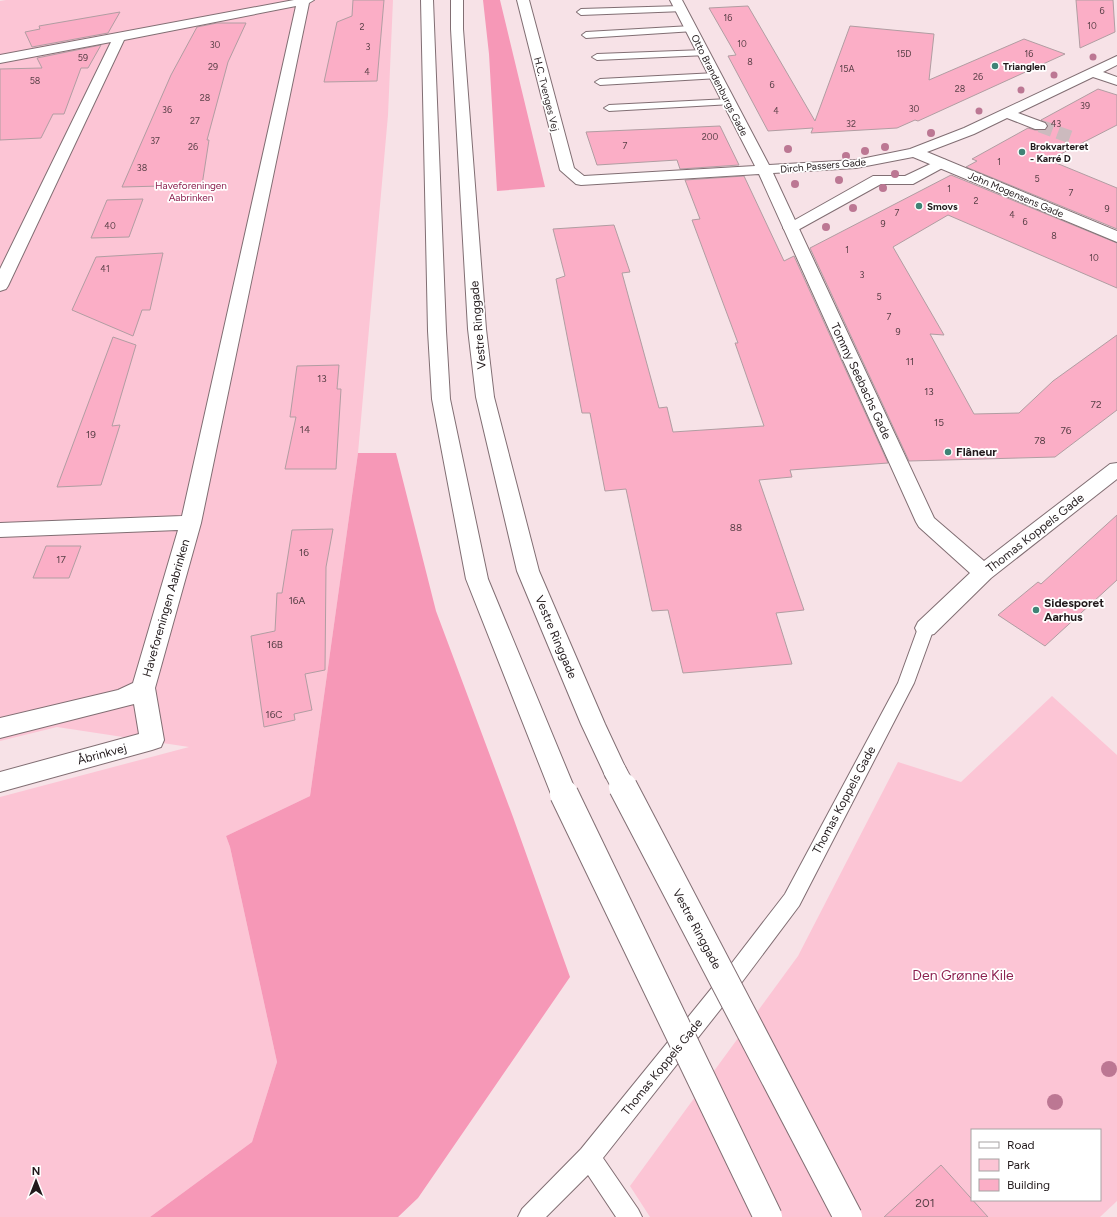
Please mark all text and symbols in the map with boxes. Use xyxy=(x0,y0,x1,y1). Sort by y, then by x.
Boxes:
house number: 6 xyxy=(1099,5,1105,16)
house number: 16 xyxy=(724,12,732,23)
house number: 10 xyxy=(1087,20,1097,31)
house number: 2 xyxy=(359,21,365,32)
street label: Otto Brandenburgs Gade xyxy=(688,32,751,139)
house number: 10 xyxy=(737,38,747,49)
house number: 30 xyxy=(210,39,221,50)
house number: 3 xyxy=(366,41,371,52)
house number: 15D xyxy=(896,48,912,59)
house number: 16 xyxy=(1025,48,1033,59)
house number: 59 xyxy=(78,52,88,63)
street label: H.C. Tvenges Vej xyxy=(531,56,562,133)
house number: 8 xyxy=(747,56,753,67)
place label: Trianglen xyxy=(1003,60,1046,73)
house number: 29 xyxy=(208,61,218,72)
marker: Trianglen xyxy=(990,61,1000,71)
house number: 15A xyxy=(840,63,855,74)
house number: 4 xyxy=(364,66,370,77)
house number: 26 xyxy=(973,71,983,82)
house number: 58 xyxy=(30,75,41,86)
house number: 6 xyxy=(769,79,775,90)
house number: 28 xyxy=(955,83,966,94)
house number: 28 xyxy=(200,92,211,103)
house number: 39 xyxy=(1080,100,1090,111)
house number: 30 xyxy=(909,103,920,114)
house number: 36 xyxy=(162,104,172,115)
house number: 4 xyxy=(773,105,779,116)
house number: 27 xyxy=(190,115,200,126)
house number: 32 xyxy=(846,118,856,129)
house number: 43 xyxy=(1051,118,1061,129)
house number: 200 xyxy=(702,131,719,142)
house number: 37 xyxy=(150,135,160,146)
house number: 7 xyxy=(623,140,628,151)
place label: Brokvarteret - Karré D xyxy=(1030,140,1088,165)
house number: 26 xyxy=(188,141,198,152)
marker: Brokvarteret - Karré D xyxy=(1017,147,1027,157)
street label: Dirch Passers Gade xyxy=(780,155,867,176)
house number: 1 xyxy=(997,156,1001,167)
house number: 38 xyxy=(137,162,148,173)
street label: John Mogensens Gade xyxy=(966,168,1066,221)
house number: 5 xyxy=(1034,173,1040,184)
park label: Haveforeningen Aabrinken xyxy=(155,179,227,204)
house number: 1 xyxy=(947,183,951,194)
house number: 7 xyxy=(1069,187,1074,198)
house number: 2 xyxy=(973,195,979,206)
place label: Smovs xyxy=(927,200,958,213)
marker: Smovs xyxy=(914,201,924,211)
house number: 9 xyxy=(1104,203,1110,214)
house number: 7 xyxy=(895,207,900,218)
house number: 4 xyxy=(1009,209,1015,220)
house number: 6 xyxy=(1022,216,1028,227)
house number: 9 xyxy=(880,218,886,229)
house number: 40 xyxy=(104,220,116,231)
house number: 8 xyxy=(1051,230,1057,241)
house number: 1 xyxy=(845,244,849,255)
house number: 10 xyxy=(1089,252,1099,263)
house number: 41 xyxy=(100,263,110,274)
house number: 3 xyxy=(860,269,865,280)
street label: Vestre Ringgade xyxy=(467,280,489,370)
house number: 5 xyxy=(876,291,882,302)
house number: 7 xyxy=(887,311,892,322)
street label: Tommy Seebachs Gade xyxy=(828,321,894,442)
house number: 9 xyxy=(895,326,901,337)
house number: 11 xyxy=(906,355,914,368)
house number: 13 xyxy=(317,372,327,385)
house number: 13 xyxy=(924,385,934,398)
house number: 72 xyxy=(1091,398,1101,411)
house number: 15 xyxy=(934,416,944,429)
house number: 14 xyxy=(300,423,310,436)
house number: 76 xyxy=(1060,424,1072,437)
house number: 19 xyxy=(86,428,96,441)
house number: 78 xyxy=(1034,434,1046,447)
place label: Flâneur xyxy=(956,445,997,459)
marker: Flâneur xyxy=(943,447,953,457)
street label: Thomas Koppels Gade xyxy=(983,490,1087,575)
house number: 88 xyxy=(730,521,742,534)
street label: Haveforeningen Aabrinken xyxy=(140,537,192,679)
house number: 16 xyxy=(299,546,309,559)
house number: 17 xyxy=(56,553,66,566)
street label: Vestre Ringgade xyxy=(532,593,580,681)
house number: 16A xyxy=(289,594,306,607)
place label: Sidesporet Aarhus xyxy=(1044,596,1104,624)
marker: Sidesporet Aarhus xyxy=(1031,605,1041,615)
house number: 16B xyxy=(267,638,283,651)
house number: 16C xyxy=(266,708,283,721)
street label: Åbrinkvej xyxy=(76,741,128,767)
street label: Thomas Koppels Gade xyxy=(810,743,879,856)
street label: Vestre Ringgade xyxy=(670,886,724,972)
park label: Den Grønne Kile xyxy=(912,967,1014,984)
street label: Thomas Koppels Gade xyxy=(619,1016,706,1118)
legend xyxy=(971,1129,1101,1201)
text: Road xyxy=(1007,1138,1035,1152)
text: Park xyxy=(1007,1158,1030,1172)
north arrow xyxy=(16,1161,56,1201)
text: N xyxy=(32,1165,40,1178)
text: Building xyxy=(1007,1178,1050,1192)
house number: 201 xyxy=(915,1196,935,1210)

